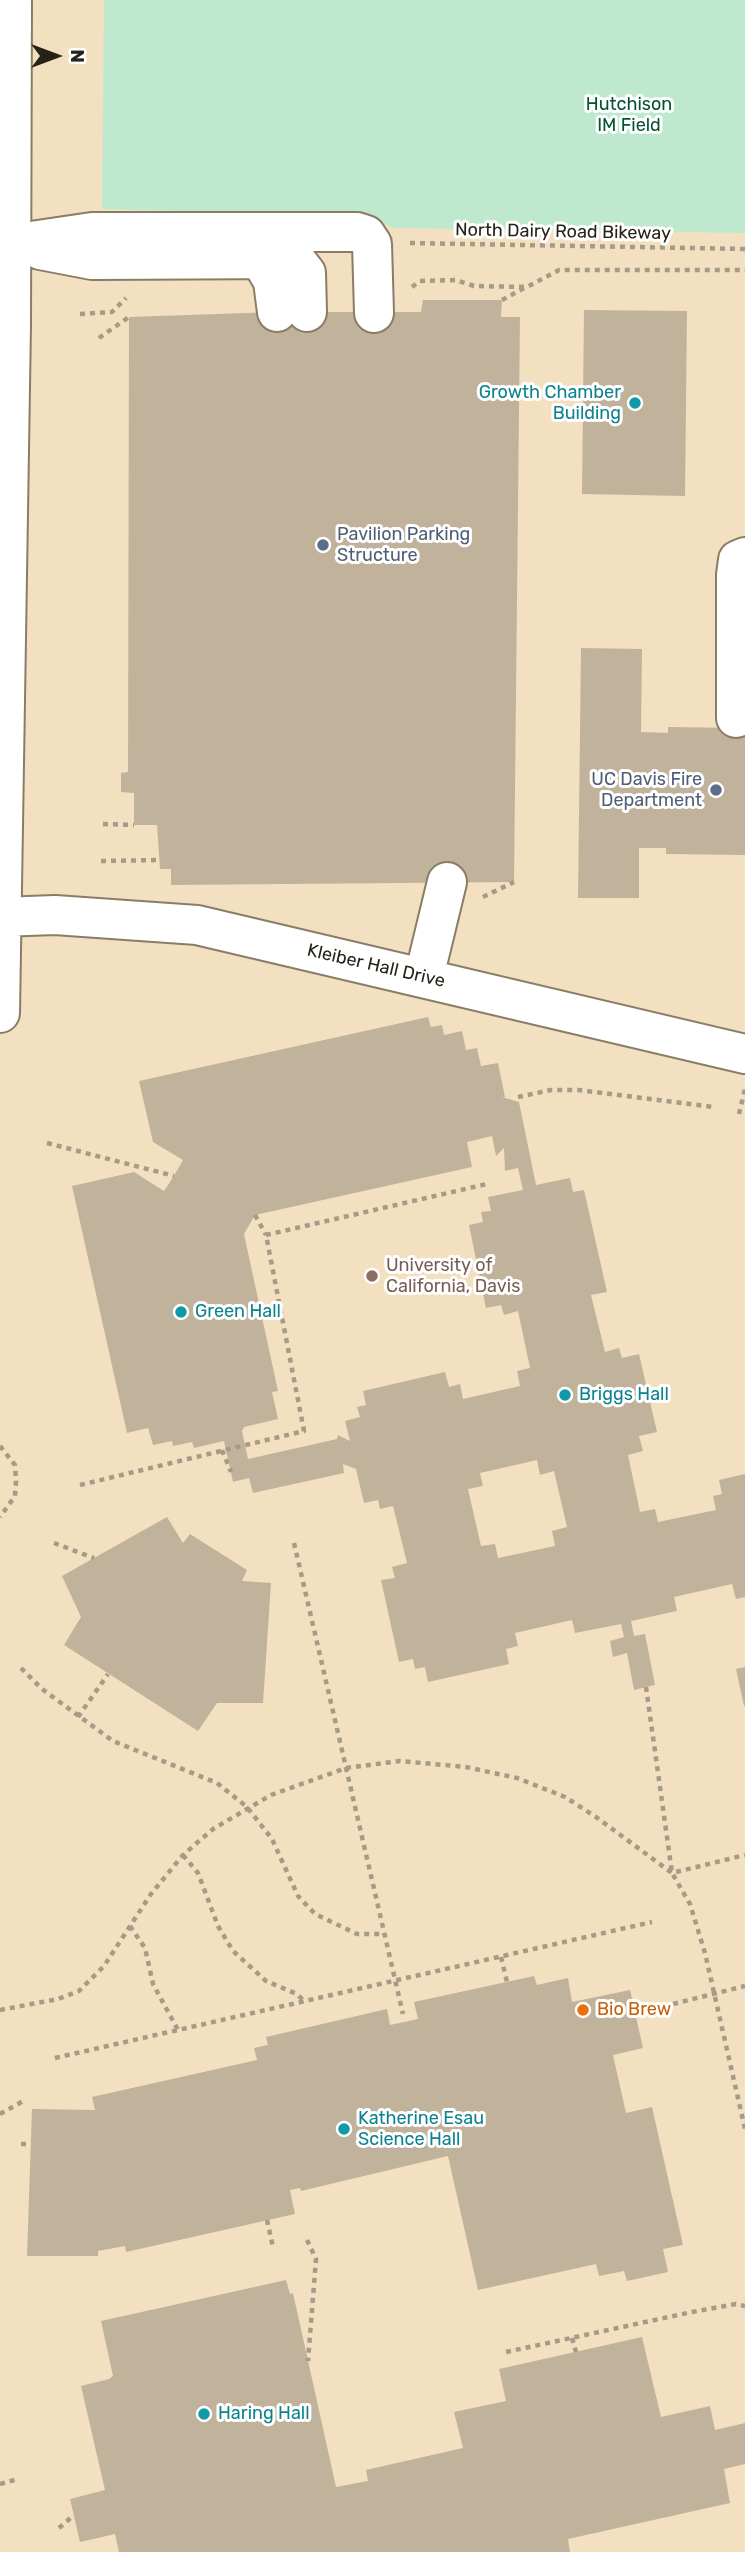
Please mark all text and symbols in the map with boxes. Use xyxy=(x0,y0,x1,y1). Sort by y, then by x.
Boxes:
north arrow xyxy=(21,21,91,91)
text: N xyxy=(66,49,89,63)
park label: Hutchison IM Field xyxy=(586,94,672,136)
street label: North Dairy Road Bikeway xyxy=(455,219,671,245)
place label: Growth Chamber Building xyxy=(479,382,621,424)
marker: Growth Chamber Building xyxy=(627,395,643,411)
place label: Pavilion Parking Structure xyxy=(337,524,470,566)
marker: Pavilion Parking Structure xyxy=(315,537,331,553)
place label: UC Davis Fire Department xyxy=(591,769,702,812)
marker: UC Davis Fire Department xyxy=(708,782,724,798)
street label: Kleiber Hall Drive xyxy=(305,940,447,992)
place label: University of California, Davis xyxy=(386,1255,520,1298)
marker: University of California, Davis xyxy=(364,1268,380,1284)
place label: Green Hall xyxy=(195,1301,281,1323)
marker: Green Hall xyxy=(173,1304,189,1320)
place label: Briggs Hall xyxy=(579,1384,669,1406)
marker: Briggs Hall xyxy=(557,1387,573,1403)
place label: Bio Brew xyxy=(597,1999,671,2021)
marker: Bio Brew xyxy=(575,2002,591,2018)
place label: Katherine Esau Science Hall xyxy=(358,2108,484,2150)
marker: Katherine Esau Science Hall xyxy=(336,2121,352,2137)
place label: Haring Hall xyxy=(218,2403,310,2425)
marker: Haring Hall xyxy=(196,2406,212,2422)

